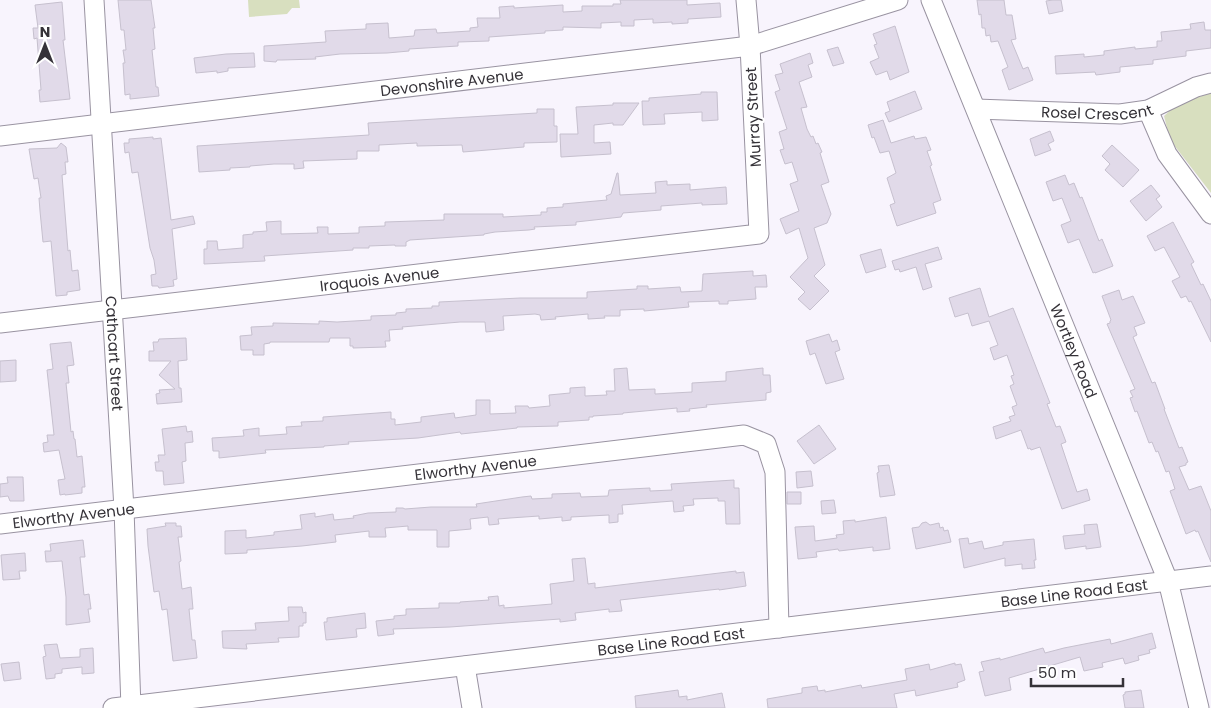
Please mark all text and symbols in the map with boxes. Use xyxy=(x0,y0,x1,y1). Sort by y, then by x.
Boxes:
north arrow xyxy=(20,20,70,70)
text: N xyxy=(40,22,50,42)
street label: Devonshire Avenue xyxy=(379,63,525,101)
street label: Murray Street xyxy=(740,66,766,168)
street label: Rosel Crescent xyxy=(1041,99,1156,125)
street label: Iroquois Avenue xyxy=(318,261,440,296)
street label: Cathcart Street xyxy=(101,295,129,411)
street label: Wortley Road xyxy=(1046,301,1103,401)
street label: Elworthy Avenue xyxy=(413,449,538,485)
street label: Elworthy Avenue xyxy=(11,497,136,533)
street label: Base Line Road East xyxy=(999,573,1149,612)
street label: Base Line Road East xyxy=(596,622,746,660)
scale bar xyxy=(1031,656,1124,688)
text: 50 m xyxy=(1038,662,1076,683)

